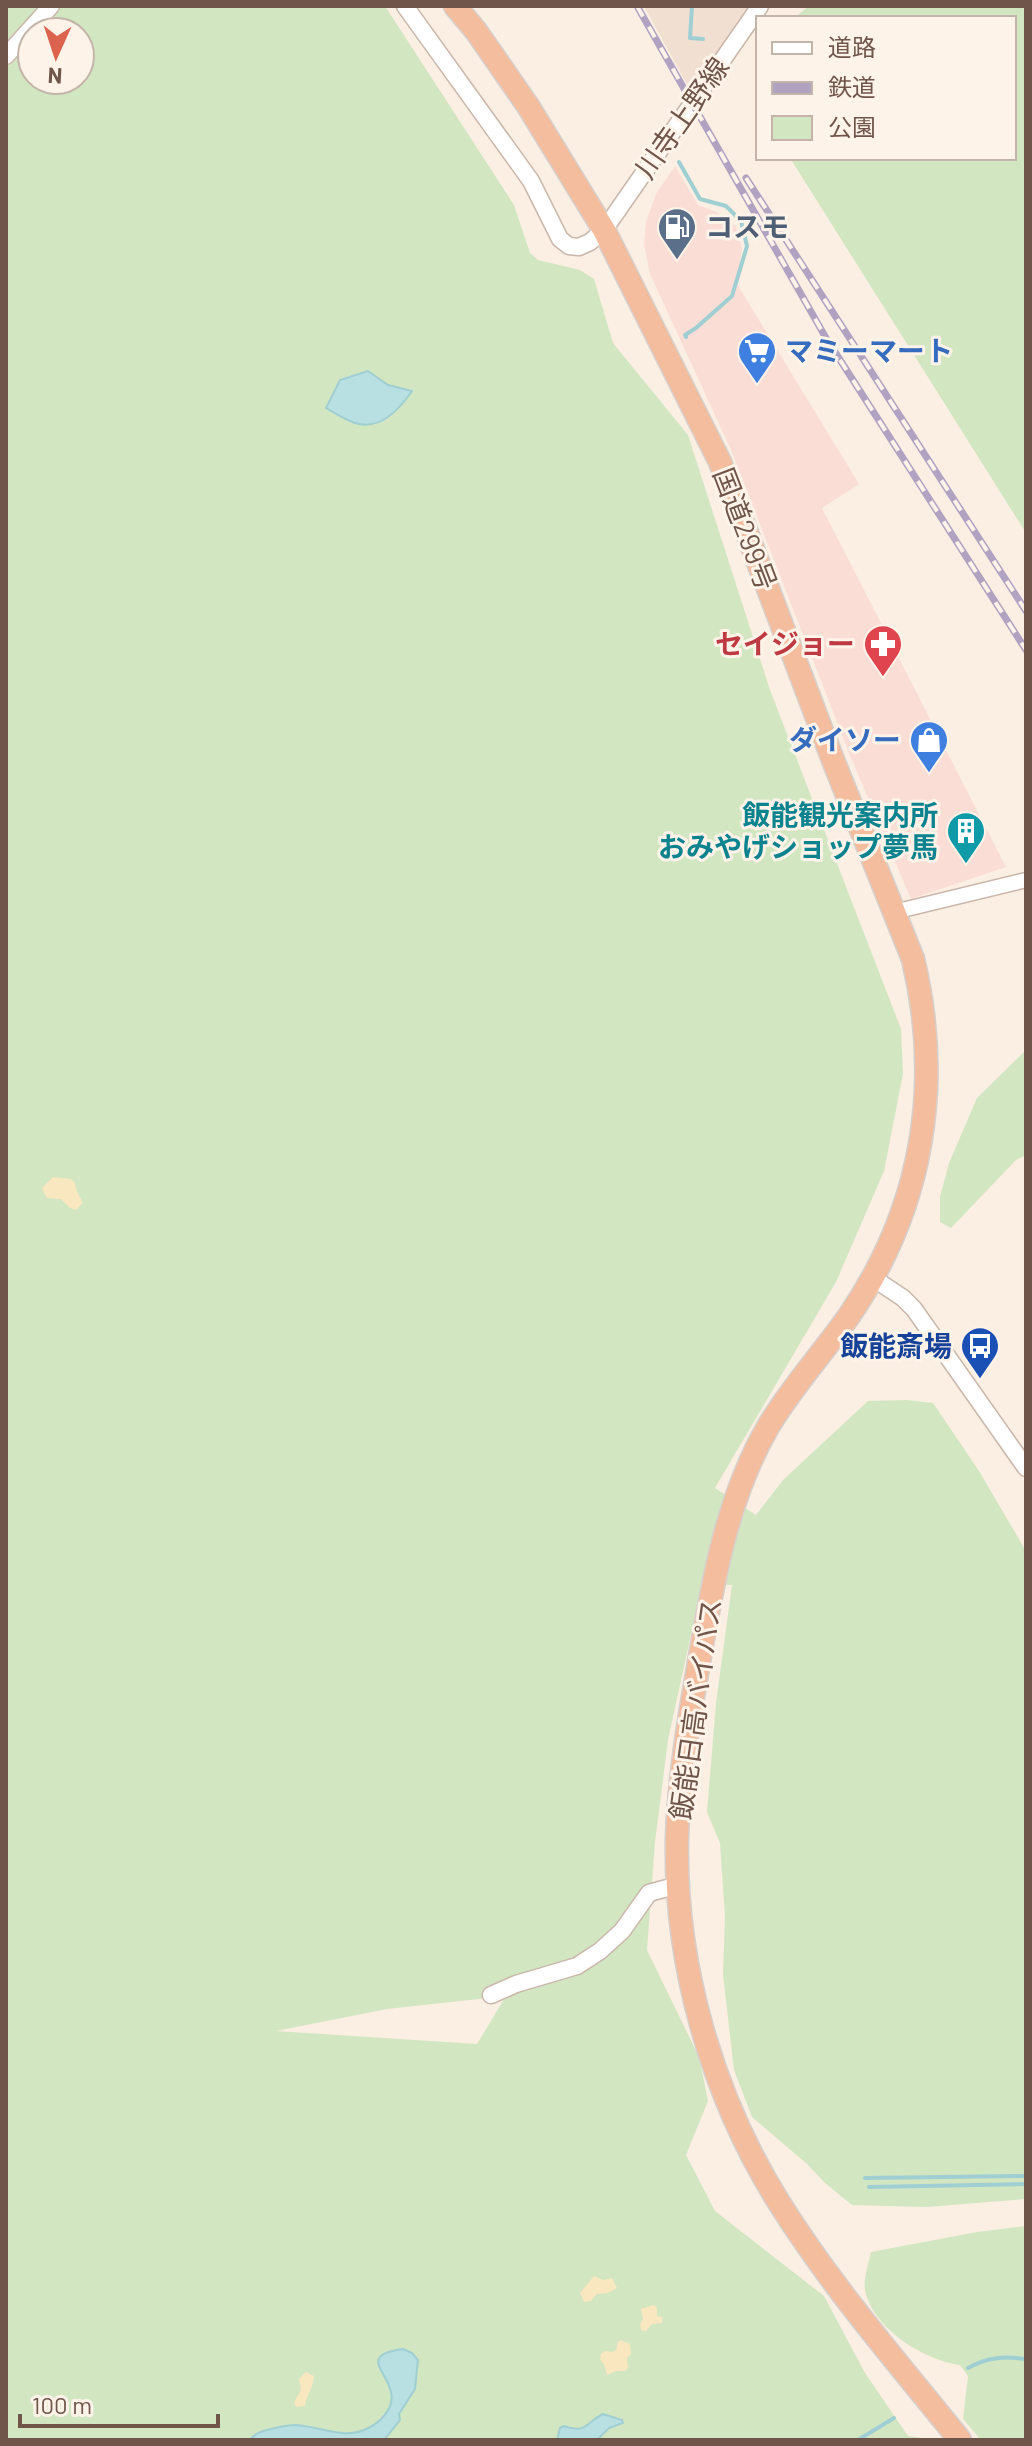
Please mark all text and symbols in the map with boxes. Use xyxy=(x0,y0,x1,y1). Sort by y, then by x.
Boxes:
north arrow xyxy=(16,16,96,96)
legend xyxy=(756,16,1016,160)
text: 道路 xyxy=(828,32,876,61)
street label: 川寺上野線 xyxy=(627,50,735,185)
text: N xyxy=(47,64,63,90)
text: 鉄道 xyxy=(828,72,876,101)
text: 公園 xyxy=(828,112,876,141)
fuel station icon: コスモ xyxy=(656,206,698,261)
place label: コスモ xyxy=(705,209,789,243)
supermarket icon: マミーマート xyxy=(736,330,778,385)
place label: マミーマート xyxy=(785,333,953,367)
street label: 国道299号 xyxy=(707,463,785,595)
pharmacy icon: セイジョー xyxy=(862,623,904,678)
place label: セイジョー xyxy=(715,626,855,660)
shop icon: ダイソー xyxy=(908,719,950,774)
place label: ダイソー xyxy=(789,722,901,756)
place label: 飯能観光案内所 おみやげショップ夢馬 xyxy=(658,797,938,863)
building icon: 飯能観光案内所 おみやげショップ夢馬 xyxy=(945,810,987,865)
bus stop icon: 飯能斎場 xyxy=(959,1325,1001,1380)
place label: 飯能斎場 xyxy=(840,1328,952,1362)
street label: 飯能日高バイパス xyxy=(663,1596,727,1822)
scale bar xyxy=(20,2378,218,2428)
text: 100 m xyxy=(32,2390,92,2419)

